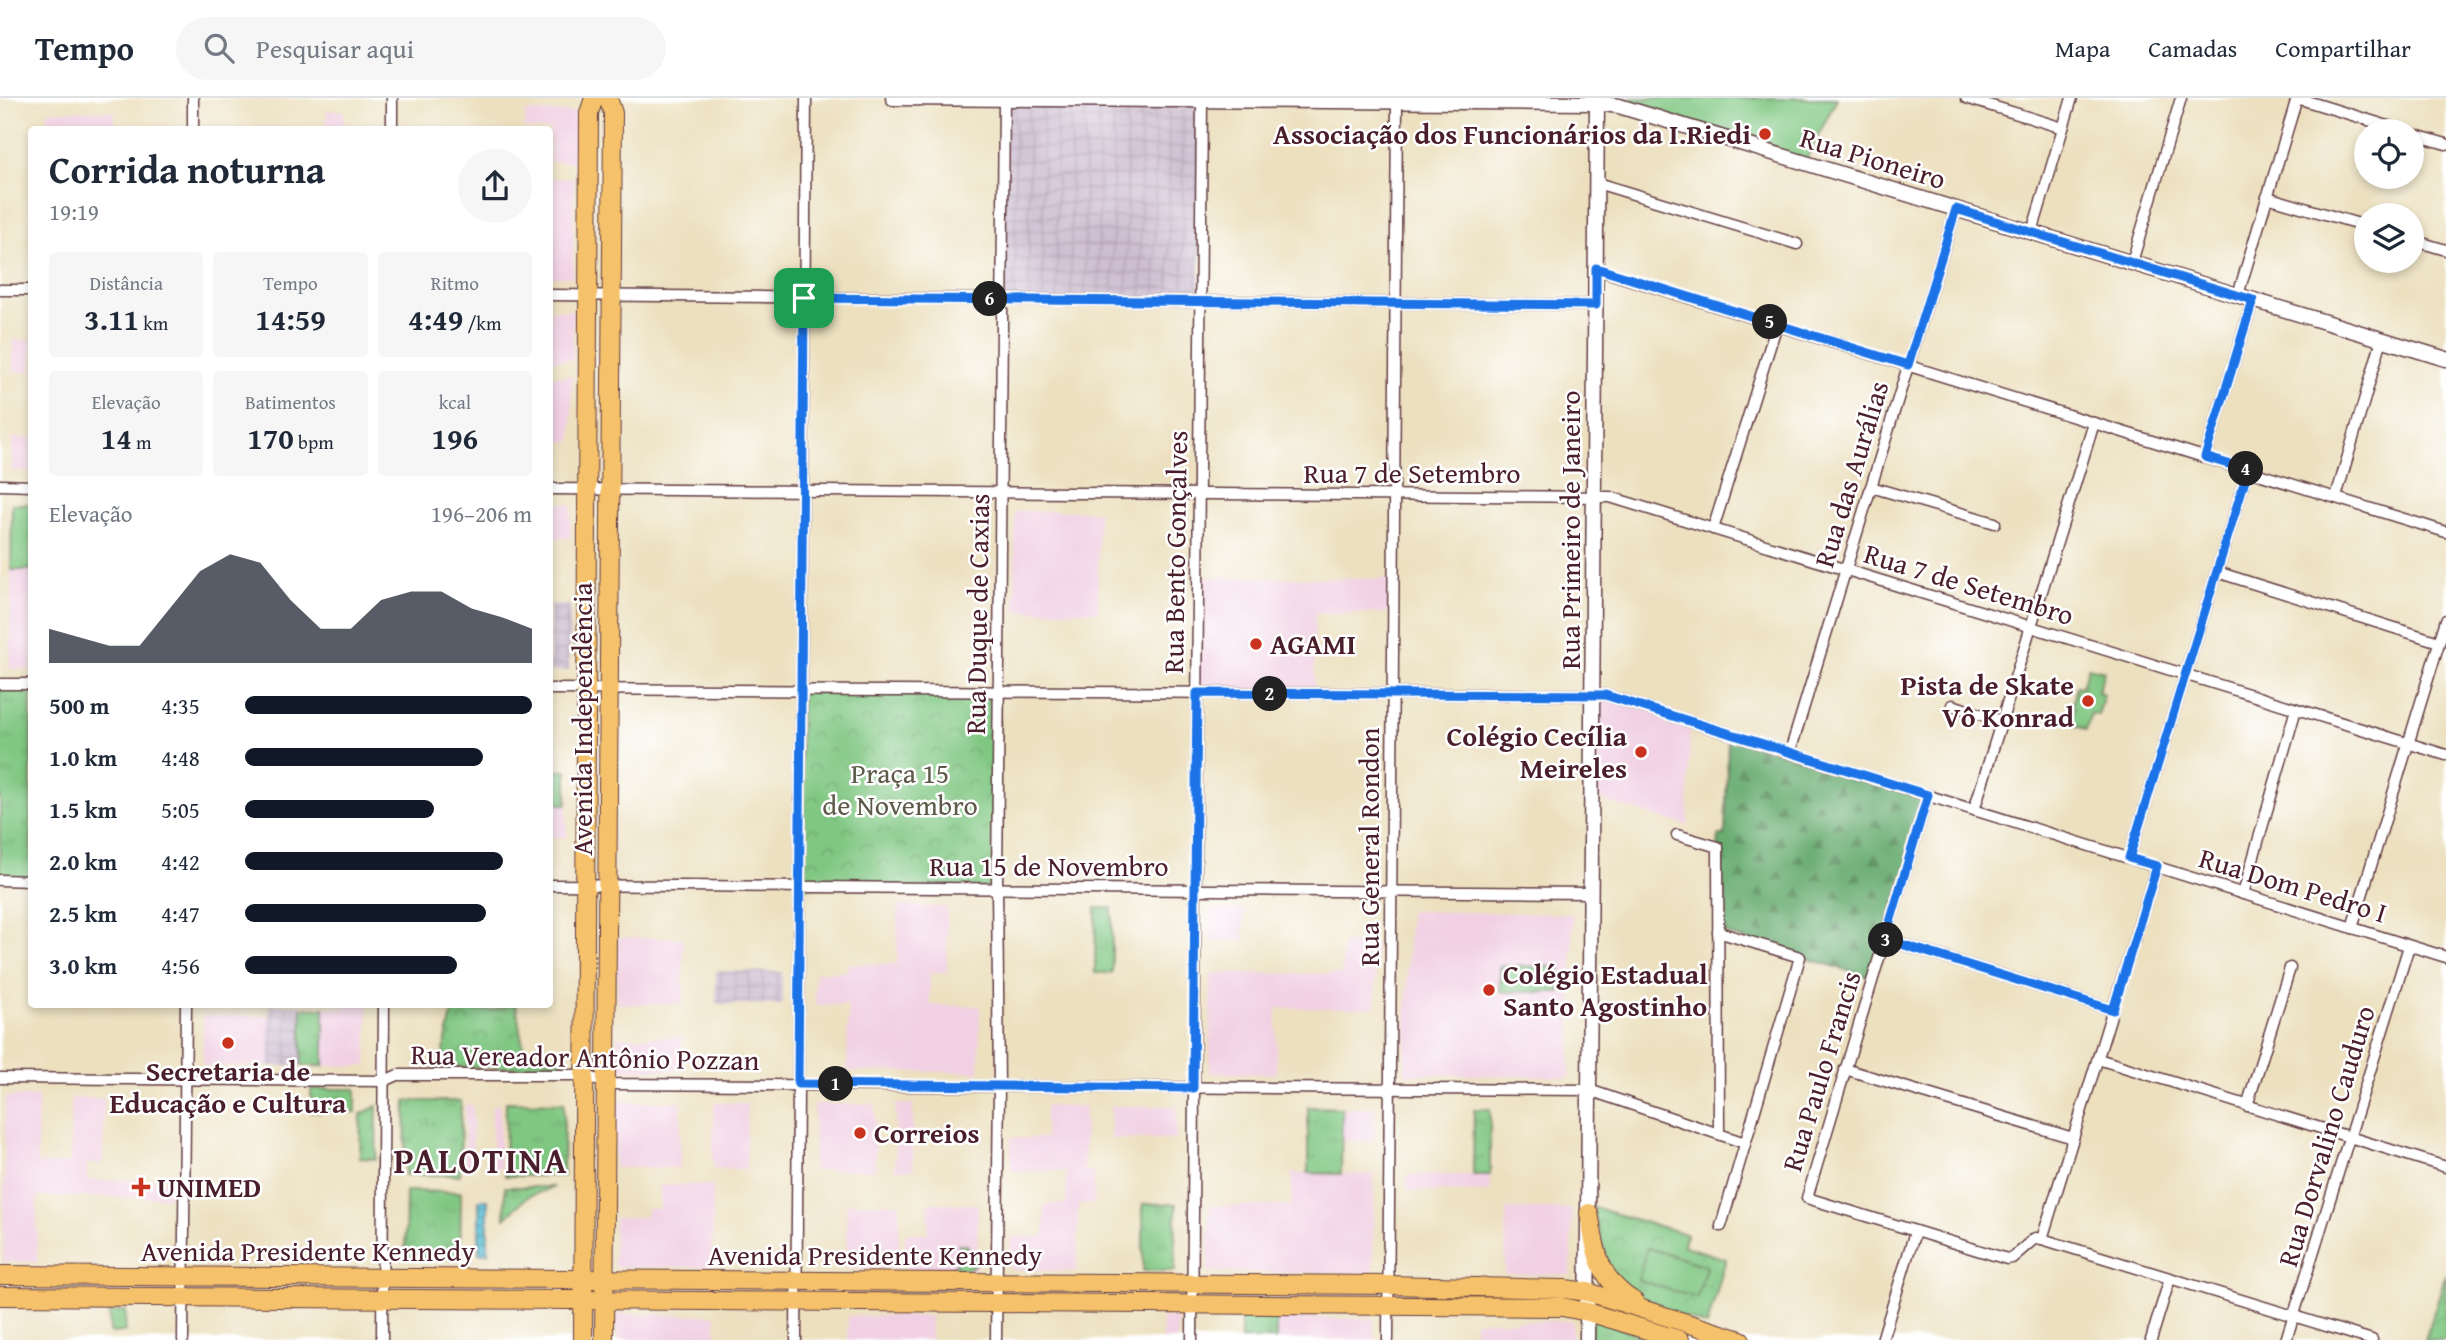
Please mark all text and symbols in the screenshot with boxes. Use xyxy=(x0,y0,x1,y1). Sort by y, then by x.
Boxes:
search box xyxy=(176,17,666,80)
text: Tempo xyxy=(35,24,134,72)
icon: search xyxy=(200,29,238,67)
text: Pesquisar aqui xyxy=(256,29,414,68)
text: Mapa xyxy=(2055,31,2110,66)
text: Camadas xyxy=(2148,31,2237,66)
text: Compartilhar xyxy=(2275,31,2411,66)
place label: Associação dos Funcionários da I.Riedi xyxy=(1273,113,1751,154)
street label: Rua Pioneiro xyxy=(1795,116,1951,199)
map controls xyxy=(2354,119,2424,273)
button: locate xyxy=(2354,119,2424,189)
marker: Associação dos Funcionários da I.Riedi xyxy=(1757,126,1773,142)
text: Corrida noturna xyxy=(49,141,325,197)
button: share xyxy=(458,149,532,223)
text: 19:19 xyxy=(49,195,99,228)
button: layers xyxy=(2354,203,2424,273)
pin xyxy=(774,268,834,328)
text: Distância xyxy=(89,269,163,297)
text: Tempo xyxy=(263,269,318,297)
text: Ritmo xyxy=(431,269,479,297)
icon: arrive xyxy=(785,279,823,317)
pin: 6 xyxy=(972,282,1007,316)
text: 6 xyxy=(985,284,994,312)
text: 3.11 xyxy=(84,297,139,341)
text: 14:59 xyxy=(255,297,326,341)
text: 4:49 xyxy=(408,297,463,341)
pin: 5 xyxy=(1752,304,1788,340)
text: 5 xyxy=(1765,307,1774,335)
text: km xyxy=(139,309,168,337)
text: /km xyxy=(463,309,502,337)
street label: Rua das Aurálias xyxy=(1803,376,1898,572)
text: Elevação xyxy=(92,388,161,416)
text: Batimentos xyxy=(245,388,336,416)
text: kcal xyxy=(439,388,471,416)
street label: Rua Primeiro de Janeiro xyxy=(1549,391,1590,670)
text: 14 xyxy=(101,416,132,460)
text: 170 xyxy=(247,416,294,460)
text: 196 xyxy=(432,416,478,460)
text: m xyxy=(132,428,152,456)
text: bpm xyxy=(294,428,334,456)
street label: Rua Bento Gonçalves xyxy=(1152,430,1197,674)
street label: Rua 7 de Setembro xyxy=(1303,452,1521,493)
pin: 4 xyxy=(2228,452,2264,486)
text: 4 xyxy=(2241,454,2250,482)
street label: Rua Duque de Caxias xyxy=(954,493,999,735)
text: Elevação xyxy=(49,497,133,530)
text: 196–206 m xyxy=(431,497,532,530)
street label: Rua 7 de Setembro xyxy=(1859,532,2079,635)
street label: Avenida Independência xyxy=(561,581,602,856)
place label: AGAMI xyxy=(1270,623,1356,664)
marker: AGAMI xyxy=(1248,636,1264,652)
place label: Pista de Skate Vô Konrad xyxy=(1901,664,2075,737)
pin: 2 xyxy=(1252,676,1288,712)
text: 2 xyxy=(1265,679,1274,707)
text: 500 m xyxy=(49,689,110,722)
text: 4:35 xyxy=(161,689,200,722)
marker: Pista de Skate Vô Konrad xyxy=(2080,693,2096,709)
place label: Colégio Cecília Meireles xyxy=(1446,715,1628,788)
street label: Rua General Rondon xyxy=(1348,727,1389,966)
text: 1.0 km xyxy=(49,741,117,774)
text: 4:48 xyxy=(161,741,200,774)
marker: Colégio Cecília Meireles xyxy=(1633,744,1649,760)
park label: Praça 15 de Novembro xyxy=(822,752,978,825)
text: 1.5 km xyxy=(49,793,117,826)
text: 5:05 xyxy=(161,793,200,826)
street label: Rua Dom Pedro I xyxy=(2194,837,2392,933)
text: 2.0 km xyxy=(49,845,117,878)
text: 4:42 xyxy=(161,845,200,878)
street label: Rua 15 de Novembro xyxy=(929,845,1169,886)
text: 2.5 km xyxy=(49,897,117,930)
text: 4:47 xyxy=(161,897,200,930)
pin: 3 xyxy=(1868,922,1904,958)
text: 3 xyxy=(1881,925,1890,953)
text: 3.0 km xyxy=(49,949,117,982)
text: 4:56 xyxy=(161,949,200,982)
place label: Colégio Estadual Santo Agostinho xyxy=(1503,953,1708,1026)
street label: Rua Paulo Francis xyxy=(1771,966,1870,1176)
marker: Colégio Estadual Santo Agostinho xyxy=(1481,982,1497,998)
street label: Rua Dorvalino Cauduro xyxy=(2266,1000,2385,1271)
street label: Rua Vereador Antônio Pozzan xyxy=(410,1033,760,1080)
marker: Secretaria de Educação e Cultura xyxy=(220,1035,236,1051)
place label: Secretaria de Educação e Cultura xyxy=(110,1050,347,1123)
pin: 1 xyxy=(818,1066,854,1102)
text: 1 xyxy=(831,1069,840,1097)
place label: Correios xyxy=(874,1112,979,1153)
marker: Correios xyxy=(852,1125,868,1141)
district label: PALOTINA xyxy=(393,1135,569,1186)
place label: UNIMED xyxy=(157,1166,261,1207)
marker: UNIMED xyxy=(131,1177,151,1197)
street label: Avenida Presidente Kennedy xyxy=(141,1230,475,1271)
street label: Avenida Presidente Kennedy xyxy=(708,1234,1042,1275)

